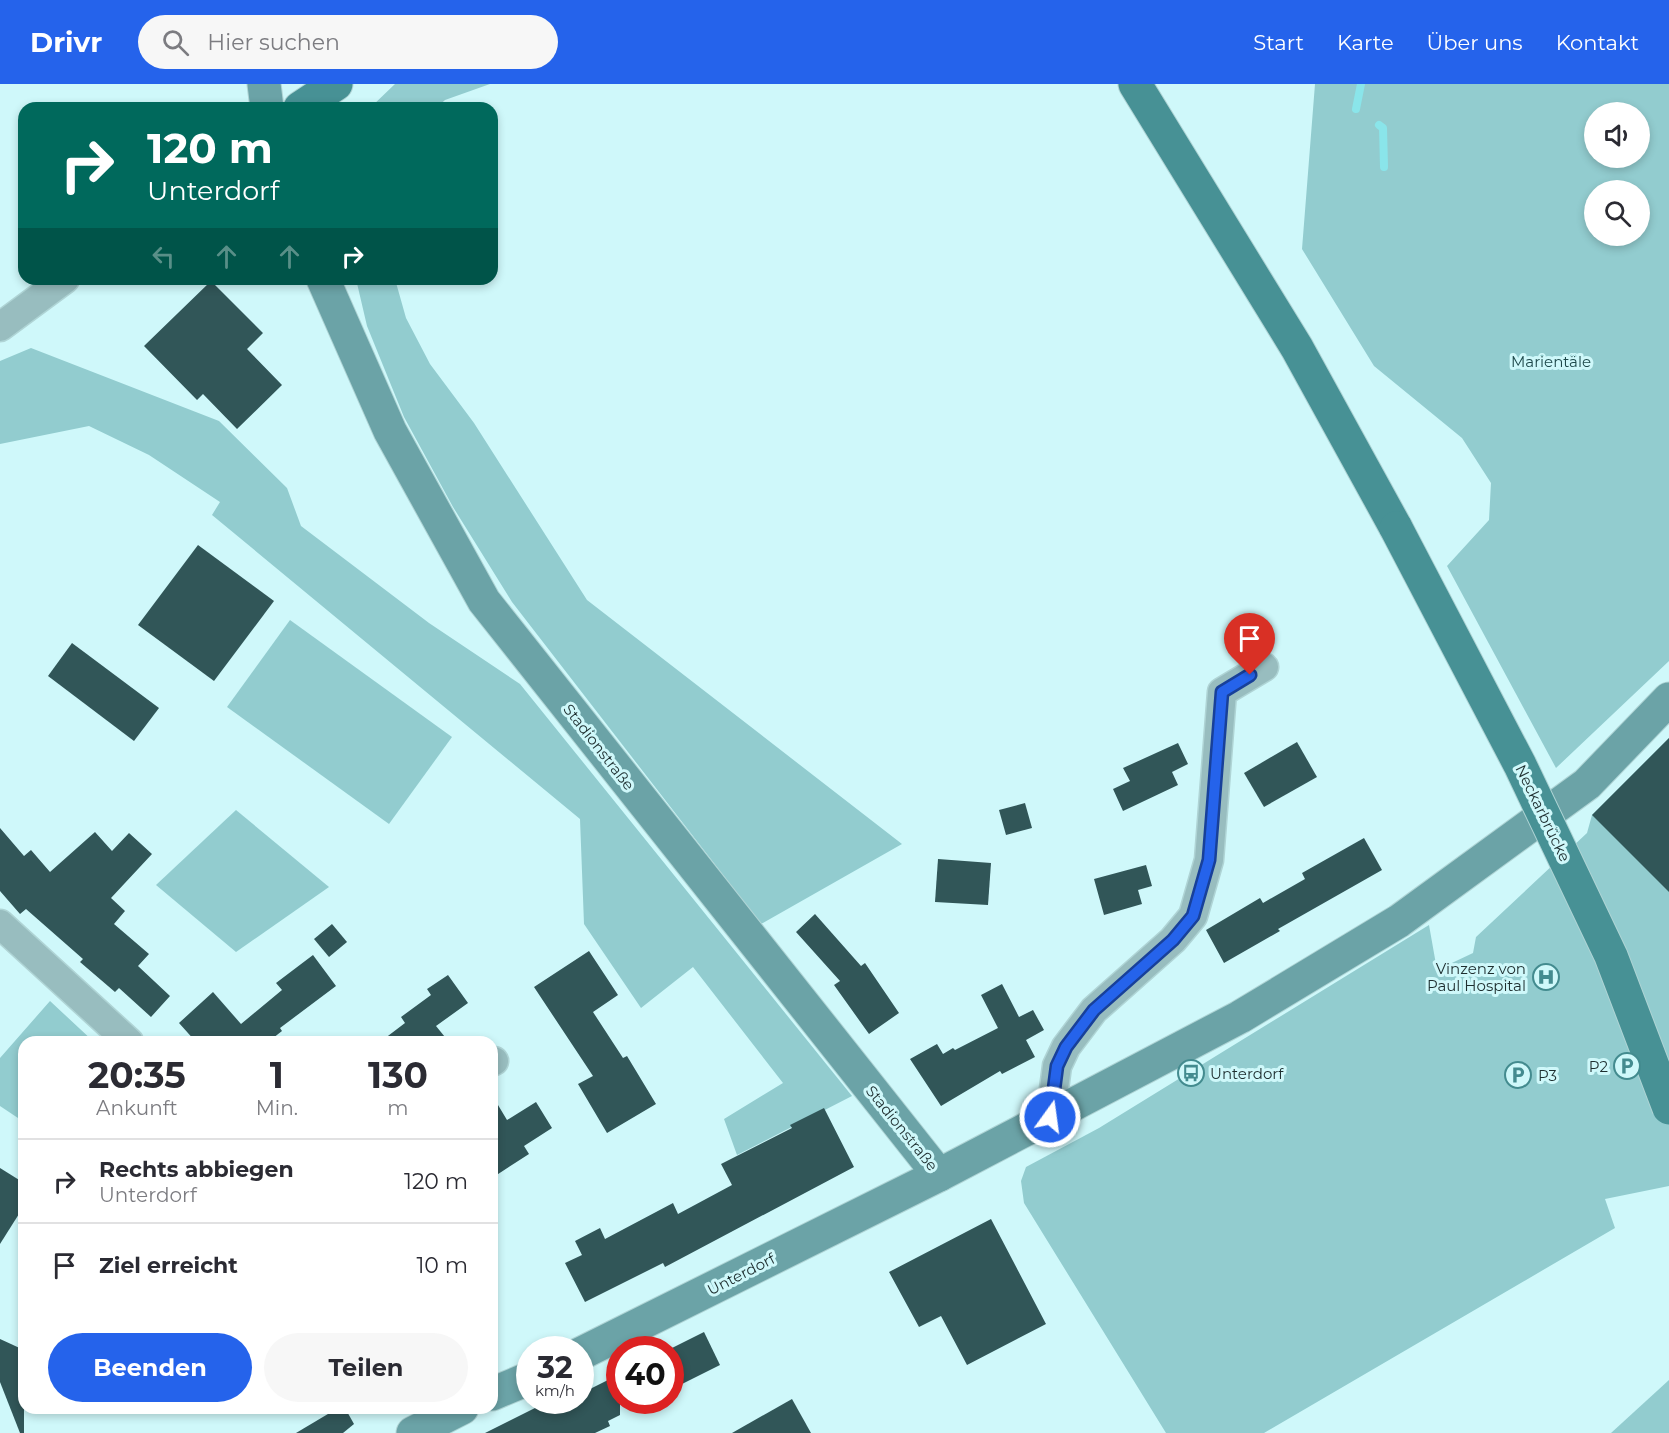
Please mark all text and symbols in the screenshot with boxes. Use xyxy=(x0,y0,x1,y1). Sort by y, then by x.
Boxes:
search box xyxy=(138,15,558,69)
text: Drivr xyxy=(30,25,102,59)
icon: search xyxy=(159,26,192,59)
text: Hier suchen xyxy=(207,29,340,56)
text: Start xyxy=(1253,30,1304,55)
text: Karte xyxy=(1337,30,1394,55)
text: Über uns xyxy=(1427,30,1523,55)
text: Kontakt xyxy=(1556,30,1639,55)
map controls xyxy=(1584,102,1650,246)
button: sound xyxy=(1584,102,1650,168)
text: 120 m xyxy=(147,122,273,174)
icon: right xyxy=(48,126,126,204)
text: Unterdorf xyxy=(147,174,279,207)
button: search xyxy=(1584,180,1650,246)
icon: left xyxy=(147,240,180,273)
icon: ahead xyxy=(210,240,243,273)
icon: ahead xyxy=(273,240,306,273)
icon: right xyxy=(336,240,369,273)
park label: Marientäle xyxy=(1511,352,1591,371)
pin xyxy=(1224,613,1275,675)
icon: arrive xyxy=(1233,622,1266,655)
street label: Stadionstraße xyxy=(559,700,639,794)
street label: Neckarbrücke xyxy=(1511,761,1575,865)
place label: Vinzenz von Paul Hospital xyxy=(1427,959,1526,995)
hospital icon: Vinzenz von Paul Hospital xyxy=(1531,962,1561,992)
parking icon: P2 xyxy=(1612,1051,1642,1081)
text: 20:35 xyxy=(88,1053,186,1097)
text: 1 xyxy=(270,1053,284,1097)
text: 130 xyxy=(368,1053,428,1097)
place label: P2 xyxy=(1589,1057,1608,1076)
bus stop icon: Unterdorf xyxy=(1176,1058,1206,1088)
parking icon: P3 xyxy=(1503,1060,1533,1090)
place label: Unterdorf xyxy=(1210,1064,1284,1083)
place label: P3 xyxy=(1538,1066,1557,1085)
street label: Stadionstraße xyxy=(862,1081,942,1175)
position arrow xyxy=(1018,1085,1082,1149)
text: Ankunft xyxy=(96,1096,178,1120)
text: Min. xyxy=(256,1096,298,1120)
text: m xyxy=(387,1096,409,1120)
text: Rechts abbiegen xyxy=(99,1156,294,1183)
icon: right xyxy=(48,1165,81,1198)
text: 120 m xyxy=(404,1168,468,1195)
text: Unterdorf xyxy=(99,1183,197,1207)
street label: Unterdorf xyxy=(704,1248,779,1299)
icon: arrive xyxy=(48,1249,81,1282)
text: Ziel erreicht xyxy=(99,1252,238,1279)
text: 10 m xyxy=(416,1252,468,1279)
button: Beenden xyxy=(48,1333,252,1402)
button: Teilen xyxy=(264,1333,468,1402)
speed limit sign: 40 xyxy=(606,1336,684,1414)
text: 32 xyxy=(537,1349,573,1386)
text: km/h xyxy=(535,1381,575,1400)

